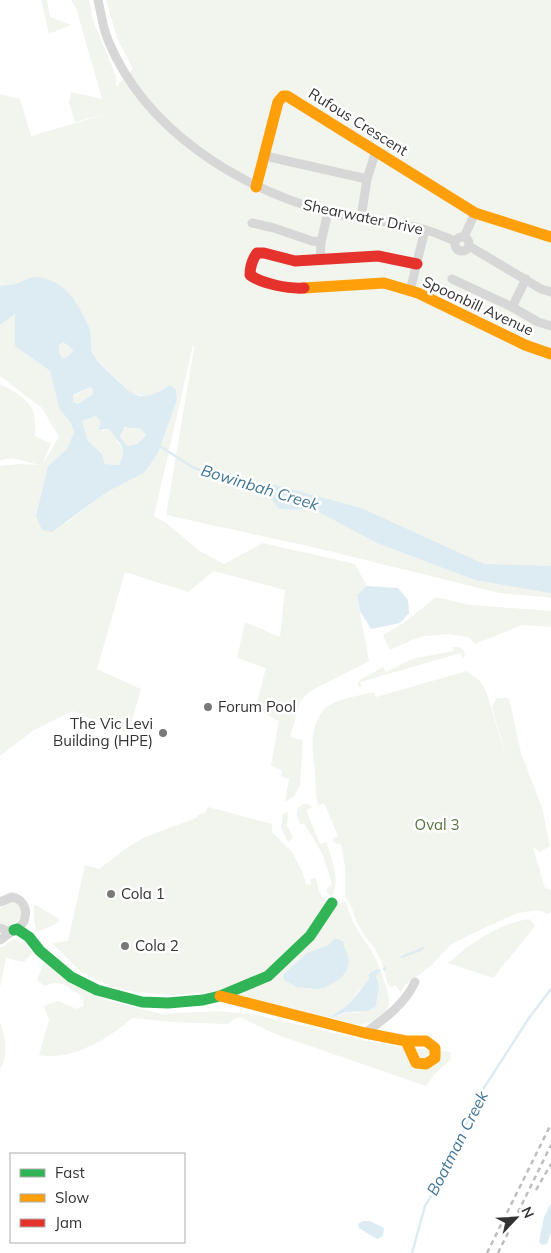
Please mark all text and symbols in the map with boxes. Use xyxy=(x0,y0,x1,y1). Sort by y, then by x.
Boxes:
street label: Rufous Crescent xyxy=(305,84,411,160)
street label: Shearwater Drive xyxy=(301,195,425,238)
street label: Spoonbill Avenue xyxy=(420,272,537,340)
water label: Bowinbah Creek xyxy=(199,460,322,515)
place label: Forum Pool xyxy=(218,697,296,716)
marker: Forum Pool xyxy=(202,701,214,713)
place label: The Vic Levi Building (HPE) xyxy=(53,714,153,750)
marker: The Vic Levi Building (HPE) xyxy=(157,727,169,739)
park label: Oval 3 xyxy=(415,815,459,834)
place label: Cola 1 xyxy=(121,884,165,903)
marker: Cola 1 xyxy=(105,888,117,900)
place label: Cola 2 xyxy=(135,936,179,955)
marker: Cola 2 xyxy=(119,940,131,952)
water label: Boatman Creek xyxy=(422,1087,492,1199)
legend xyxy=(10,1153,185,1243)
text: Fast xyxy=(55,1163,85,1182)
text: Slow xyxy=(55,1188,89,1207)
north arrow xyxy=(491,1193,541,1243)
text: N xyxy=(517,1204,538,1221)
text: Jam xyxy=(55,1213,82,1232)

